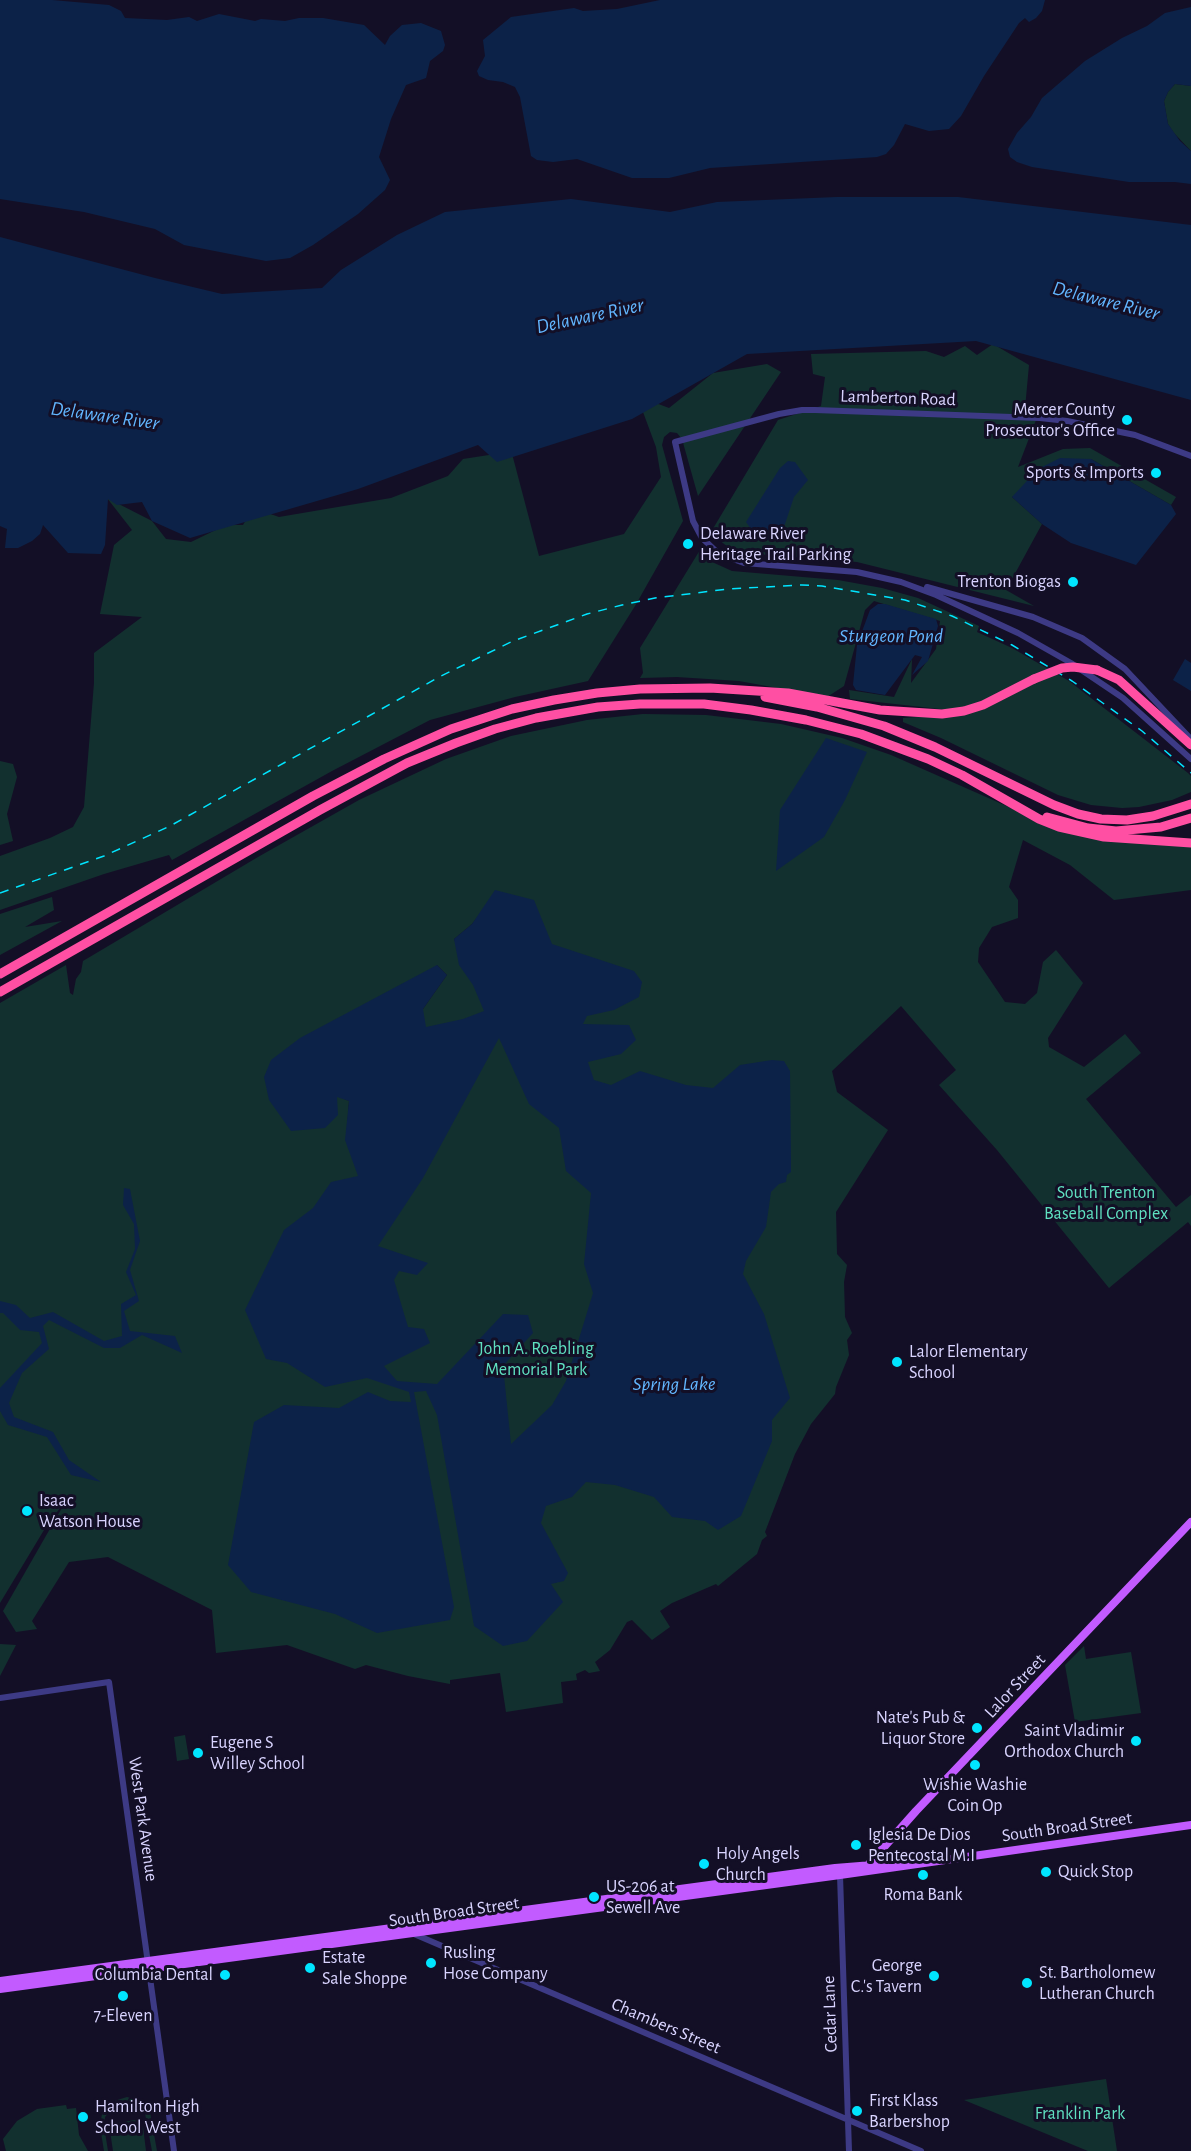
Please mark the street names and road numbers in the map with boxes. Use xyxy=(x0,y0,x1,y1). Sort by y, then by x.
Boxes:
street label: Lamberton Road xyxy=(840,385,956,411)
street label: Lalor Street xyxy=(980,1649,1050,1723)
street label: West Park Avenue xyxy=(124,1755,162,1883)
street label: South Broad Street xyxy=(1000,1807,1134,1847)
street label: South Broad Street xyxy=(387,1892,521,1932)
street label: Cedar Lane xyxy=(818,1975,842,2053)
street label: Chambers Street xyxy=(608,1993,724,2059)

